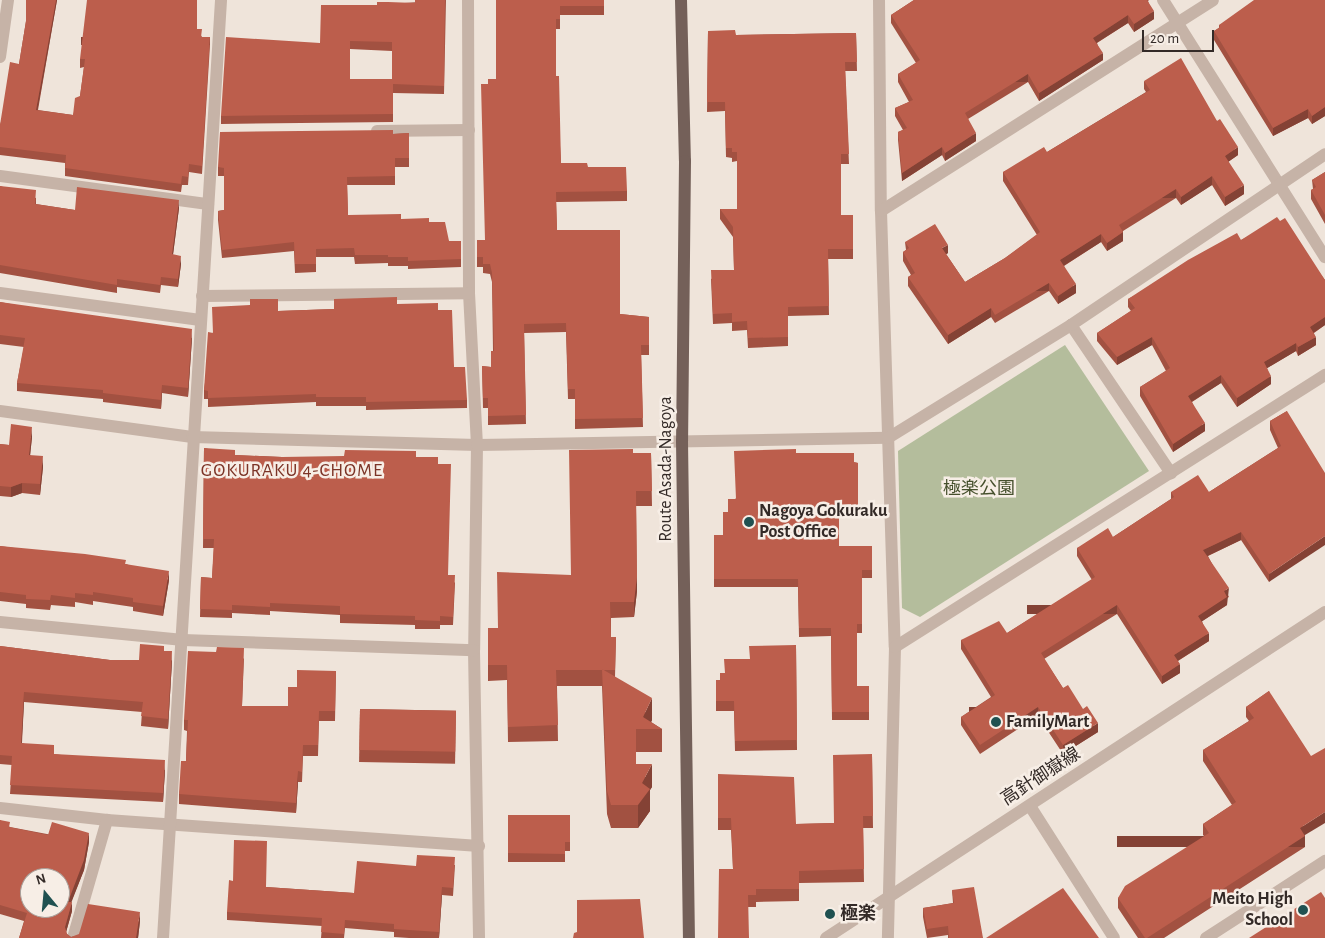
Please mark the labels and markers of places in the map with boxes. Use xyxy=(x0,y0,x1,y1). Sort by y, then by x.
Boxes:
place label: Nagoya Gokuraku Post Office xyxy=(759,501,887,544)
marker: Nagoya Gokuraku Post Office xyxy=(743,516,755,528)
place label: FamilyMart xyxy=(1006,711,1089,733)
marker: FamilyMart xyxy=(990,716,1002,728)
place label: Meito High School xyxy=(1212,889,1293,932)
place label: 極楽 xyxy=(840,903,876,925)
marker: Meito High School xyxy=(1297,904,1309,916)
marker: 極楽 xyxy=(824,908,836,920)

